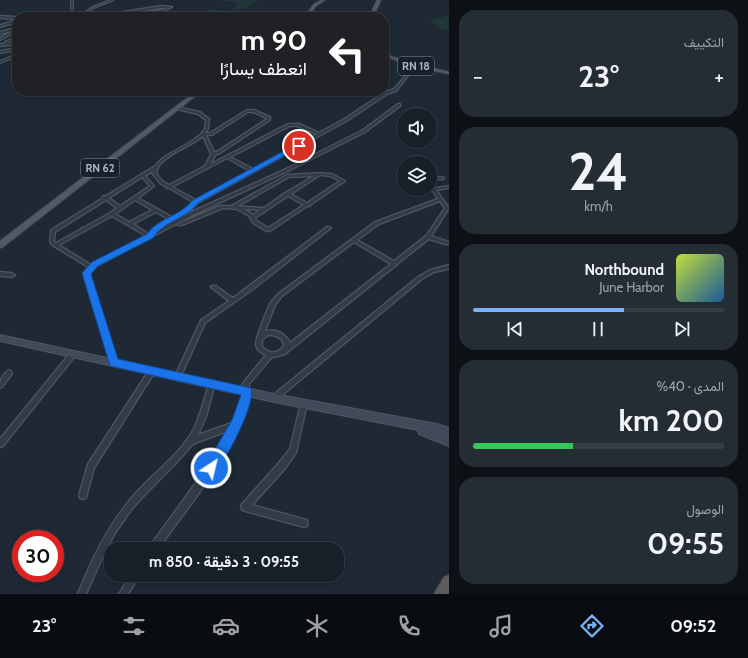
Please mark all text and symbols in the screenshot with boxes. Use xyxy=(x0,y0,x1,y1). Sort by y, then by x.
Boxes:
text: 90 m xyxy=(241,23,307,57)
icon: left xyxy=(321,28,373,80)
text: التكييف xyxy=(684,34,724,50)
road number: RN 18 xyxy=(398,57,434,75)
text: انعطف يسارًا xyxy=(220,58,307,80)
text: 23° xyxy=(578,58,619,95)
text: − xyxy=(473,63,483,90)
text: + xyxy=(714,63,724,90)
map controls xyxy=(397,108,437,196)
button: sound xyxy=(397,108,437,148)
pin xyxy=(282,129,316,163)
icon: arrive xyxy=(288,135,310,157)
text: 24 xyxy=(569,140,628,203)
button: layers xyxy=(397,156,437,196)
road number: RN 62 xyxy=(81,159,119,177)
text: km/h xyxy=(584,198,613,214)
text: Northbound xyxy=(584,261,664,279)
text: June Harbor xyxy=(599,279,664,295)
icon: previous xyxy=(504,318,526,340)
icon: pause xyxy=(587,318,609,340)
icon: next xyxy=(671,318,693,340)
text: المدى · 40% xyxy=(656,378,724,394)
text: 200 km xyxy=(618,402,724,439)
position arrow xyxy=(190,447,232,489)
text: الوصول xyxy=(686,501,724,517)
text: 09:55 xyxy=(647,525,724,562)
speed limit sign: 30 xyxy=(12,530,64,582)
text: 09:55 · 3 دقيقة · 850 m xyxy=(149,553,299,571)
icon: filters xyxy=(120,612,148,640)
icon: car xyxy=(212,612,240,640)
icon: climate xyxy=(303,612,331,640)
icon: phone xyxy=(395,612,423,640)
icon: music xyxy=(487,612,515,640)
icon: directions xyxy=(578,612,606,640)
text: 23° xyxy=(32,615,56,637)
text: 09:52 xyxy=(670,615,716,637)

